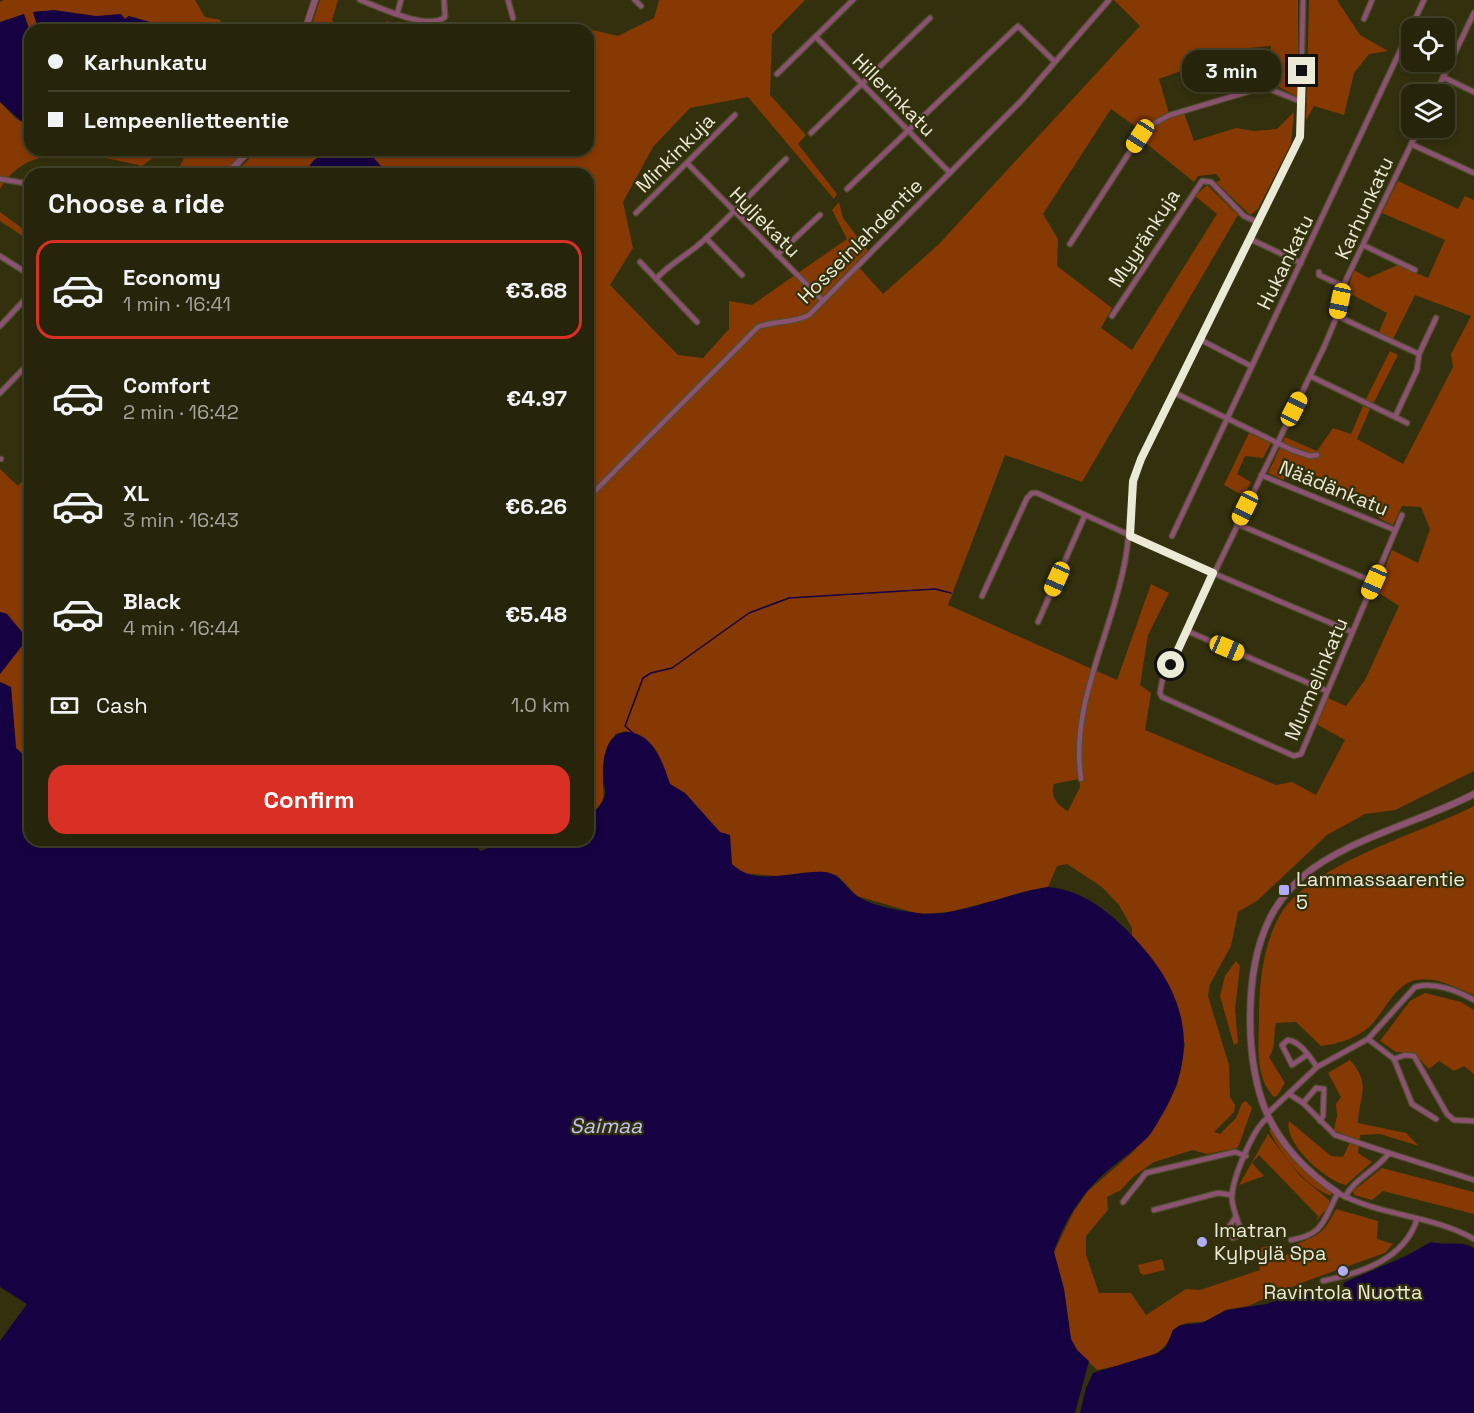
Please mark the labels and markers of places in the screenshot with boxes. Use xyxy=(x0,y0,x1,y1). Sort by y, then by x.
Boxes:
place label: Lammassaarentie 5 xyxy=(1296,866,1465,915)
marker: Lammassaarentie 5 xyxy=(1277,883,1291,897)
place label: Imatran Kylpylä Spa xyxy=(1214,1217,1326,1266)
marker: Imatran Kylpylä Spa xyxy=(1195,1235,1209,1249)
marker: Ravintola Nuotta xyxy=(1336,1264,1350,1278)
place label: Ravintola Nuotta xyxy=(1263,1279,1423,1305)

